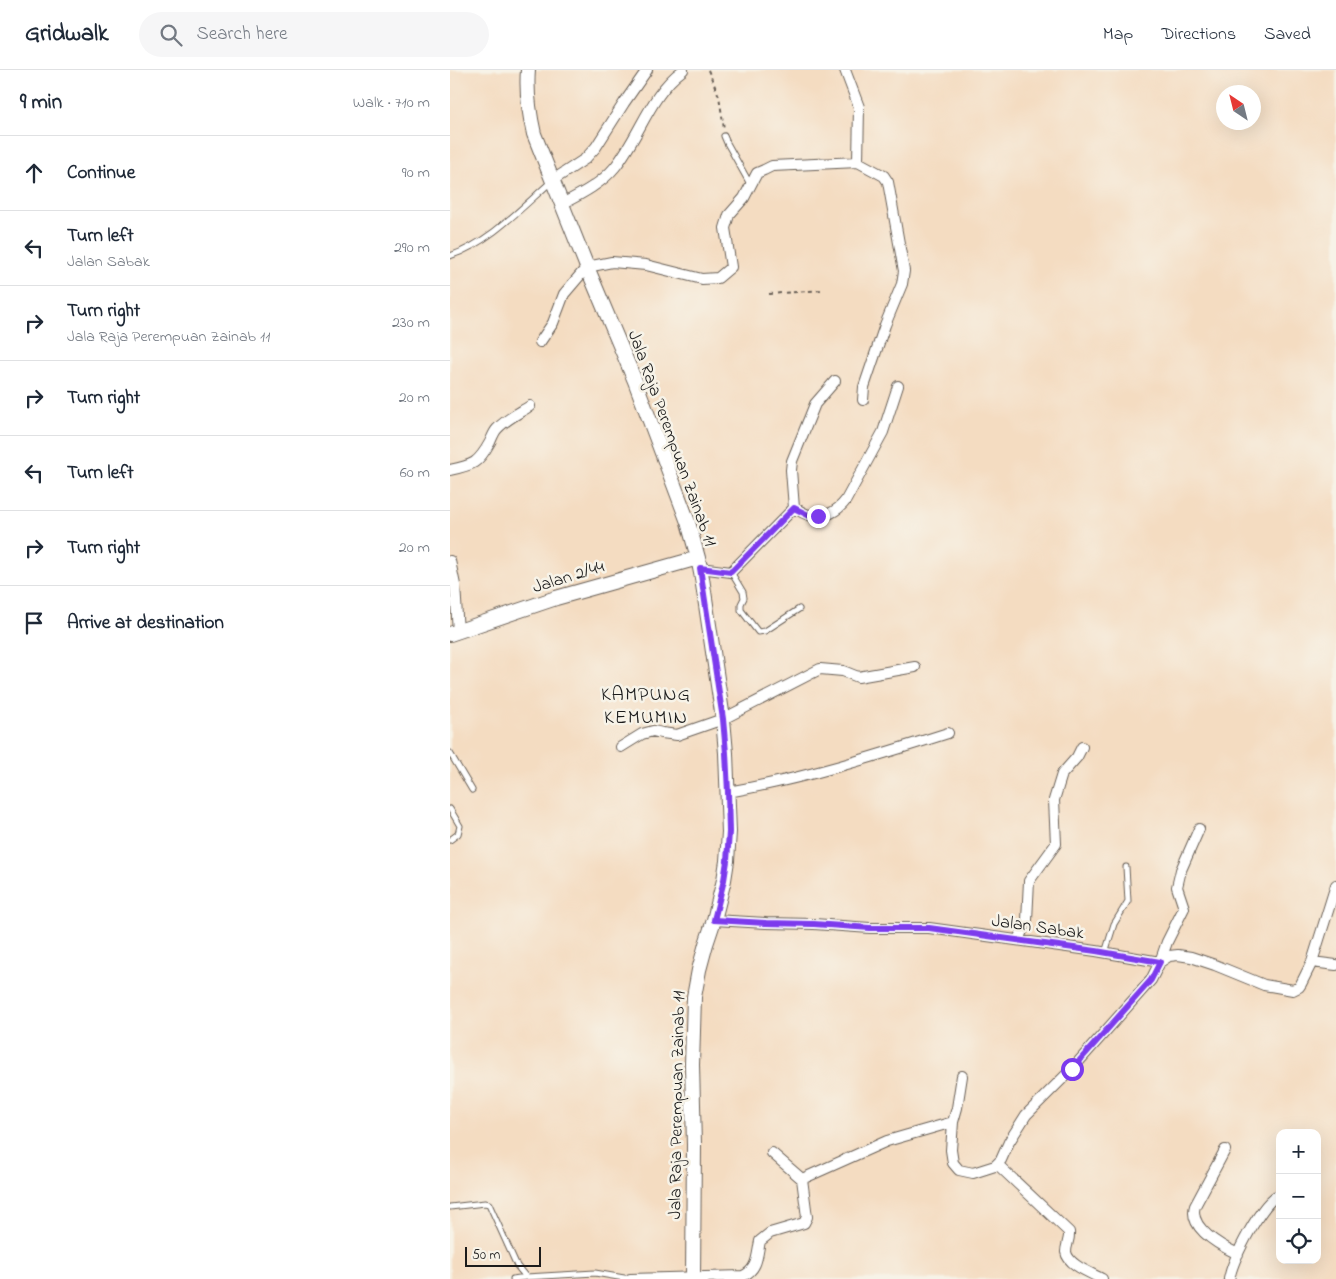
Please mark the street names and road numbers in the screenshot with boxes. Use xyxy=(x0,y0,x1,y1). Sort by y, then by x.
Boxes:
street label: Jala Raja Perempuan Zainab 11 xyxy=(620,327,723,551)
street label: Jalan 2/44 xyxy=(529,554,608,601)
street label: Jalan Sabak xyxy=(990,909,1086,947)
street label: Jala Raja Perempuan Zainab 11 xyxy=(663,990,693,1220)

